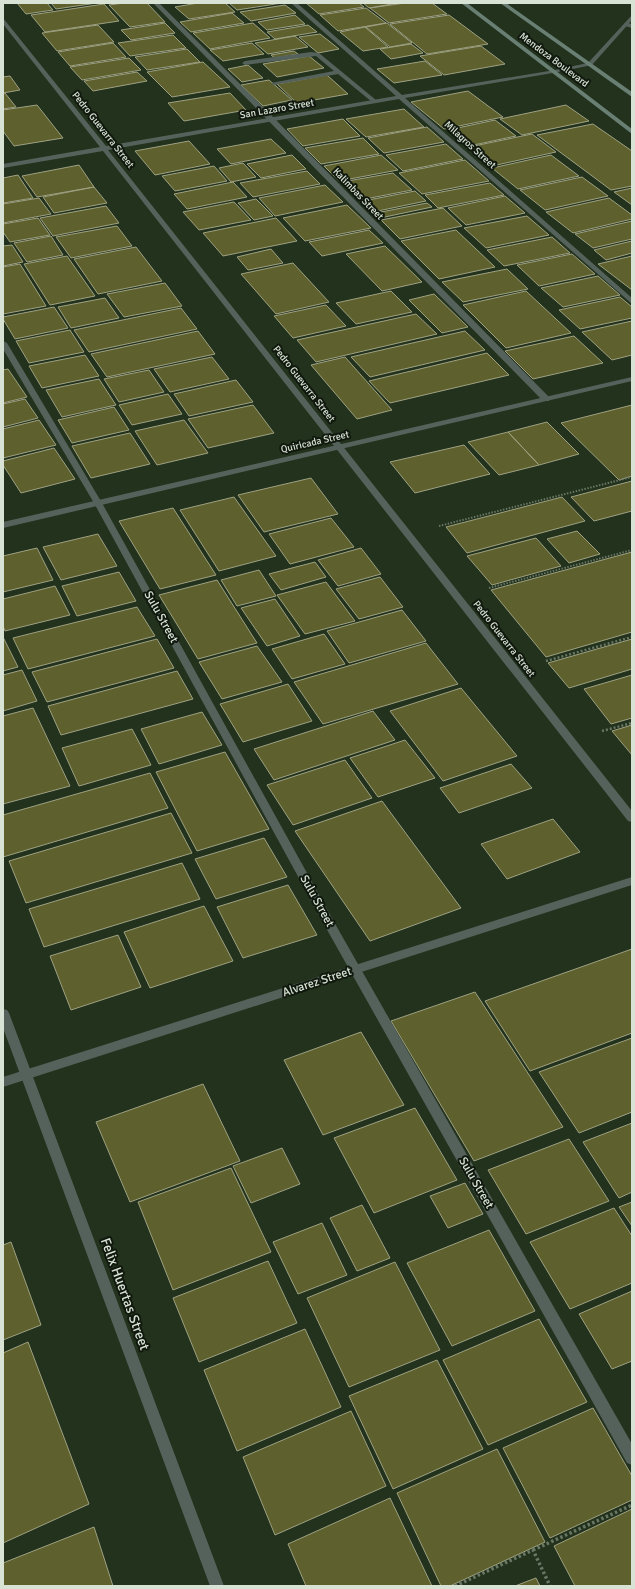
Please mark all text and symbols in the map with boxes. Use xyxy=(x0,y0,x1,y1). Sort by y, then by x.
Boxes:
street label: Mendoza Boulevard xyxy=(517,30,591,90)
street label: Pedro Guevarra Street xyxy=(69,89,137,171)
street label: San Lazaro Street xyxy=(239,96,315,121)
street label: Milagros Street xyxy=(442,119,499,172)
street label: Kalimbas Street xyxy=(330,166,386,223)
street label: Pedro Guevarra Street xyxy=(270,343,338,425)
street label: Quiricada Street xyxy=(280,428,351,456)
street label: Sulu Street xyxy=(141,588,181,646)
street label: Pedro Guevarra Street xyxy=(470,598,538,680)
street label: Sulu Street xyxy=(297,872,337,930)
street label: Alvarez Street xyxy=(281,964,353,1000)
street label: Sulu Street xyxy=(455,1155,497,1211)
street label: Felix Huertas Street xyxy=(97,1235,153,1353)

